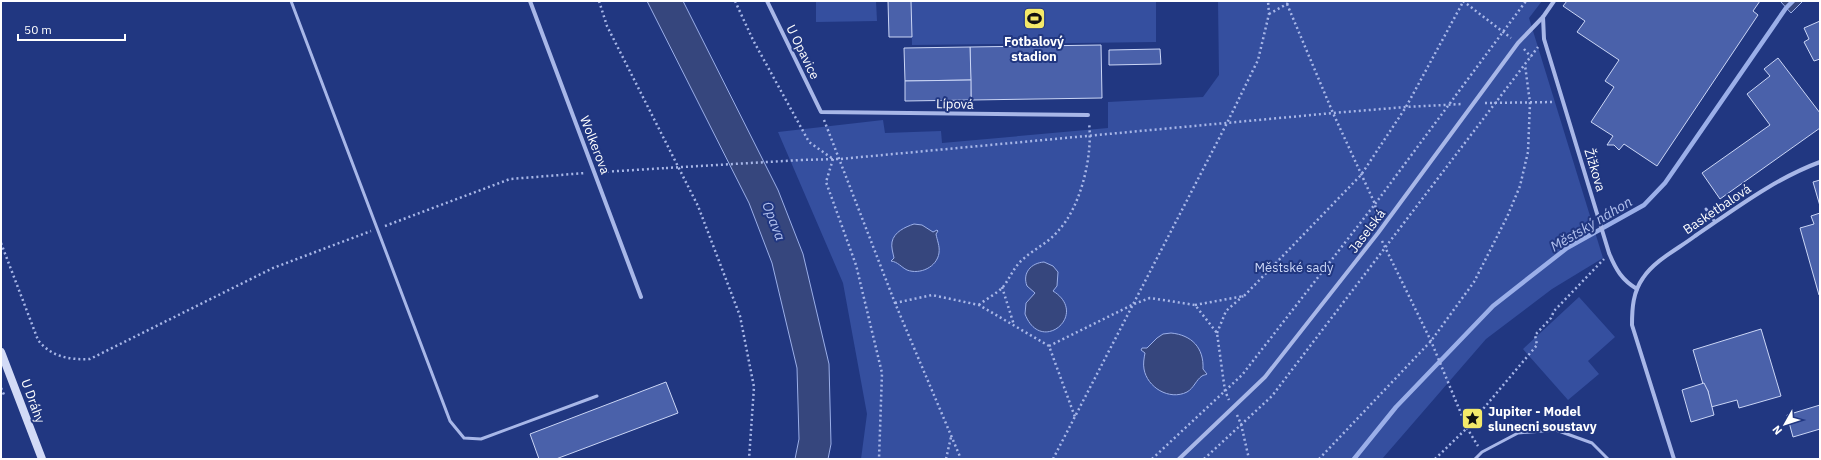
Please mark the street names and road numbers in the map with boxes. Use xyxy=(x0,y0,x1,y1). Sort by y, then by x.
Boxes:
street label: U Opavice xyxy=(782,22,824,82)
street label: Lípová xyxy=(936,95,974,113)
street label: Wolkerova xyxy=(576,113,614,177)
street label: Žižkova xyxy=(1580,147,1610,194)
street label: Basketbalová xyxy=(1680,180,1754,238)
street label: Jaselská xyxy=(1345,206,1389,256)
street label: U Dráhy xyxy=(17,376,49,426)

